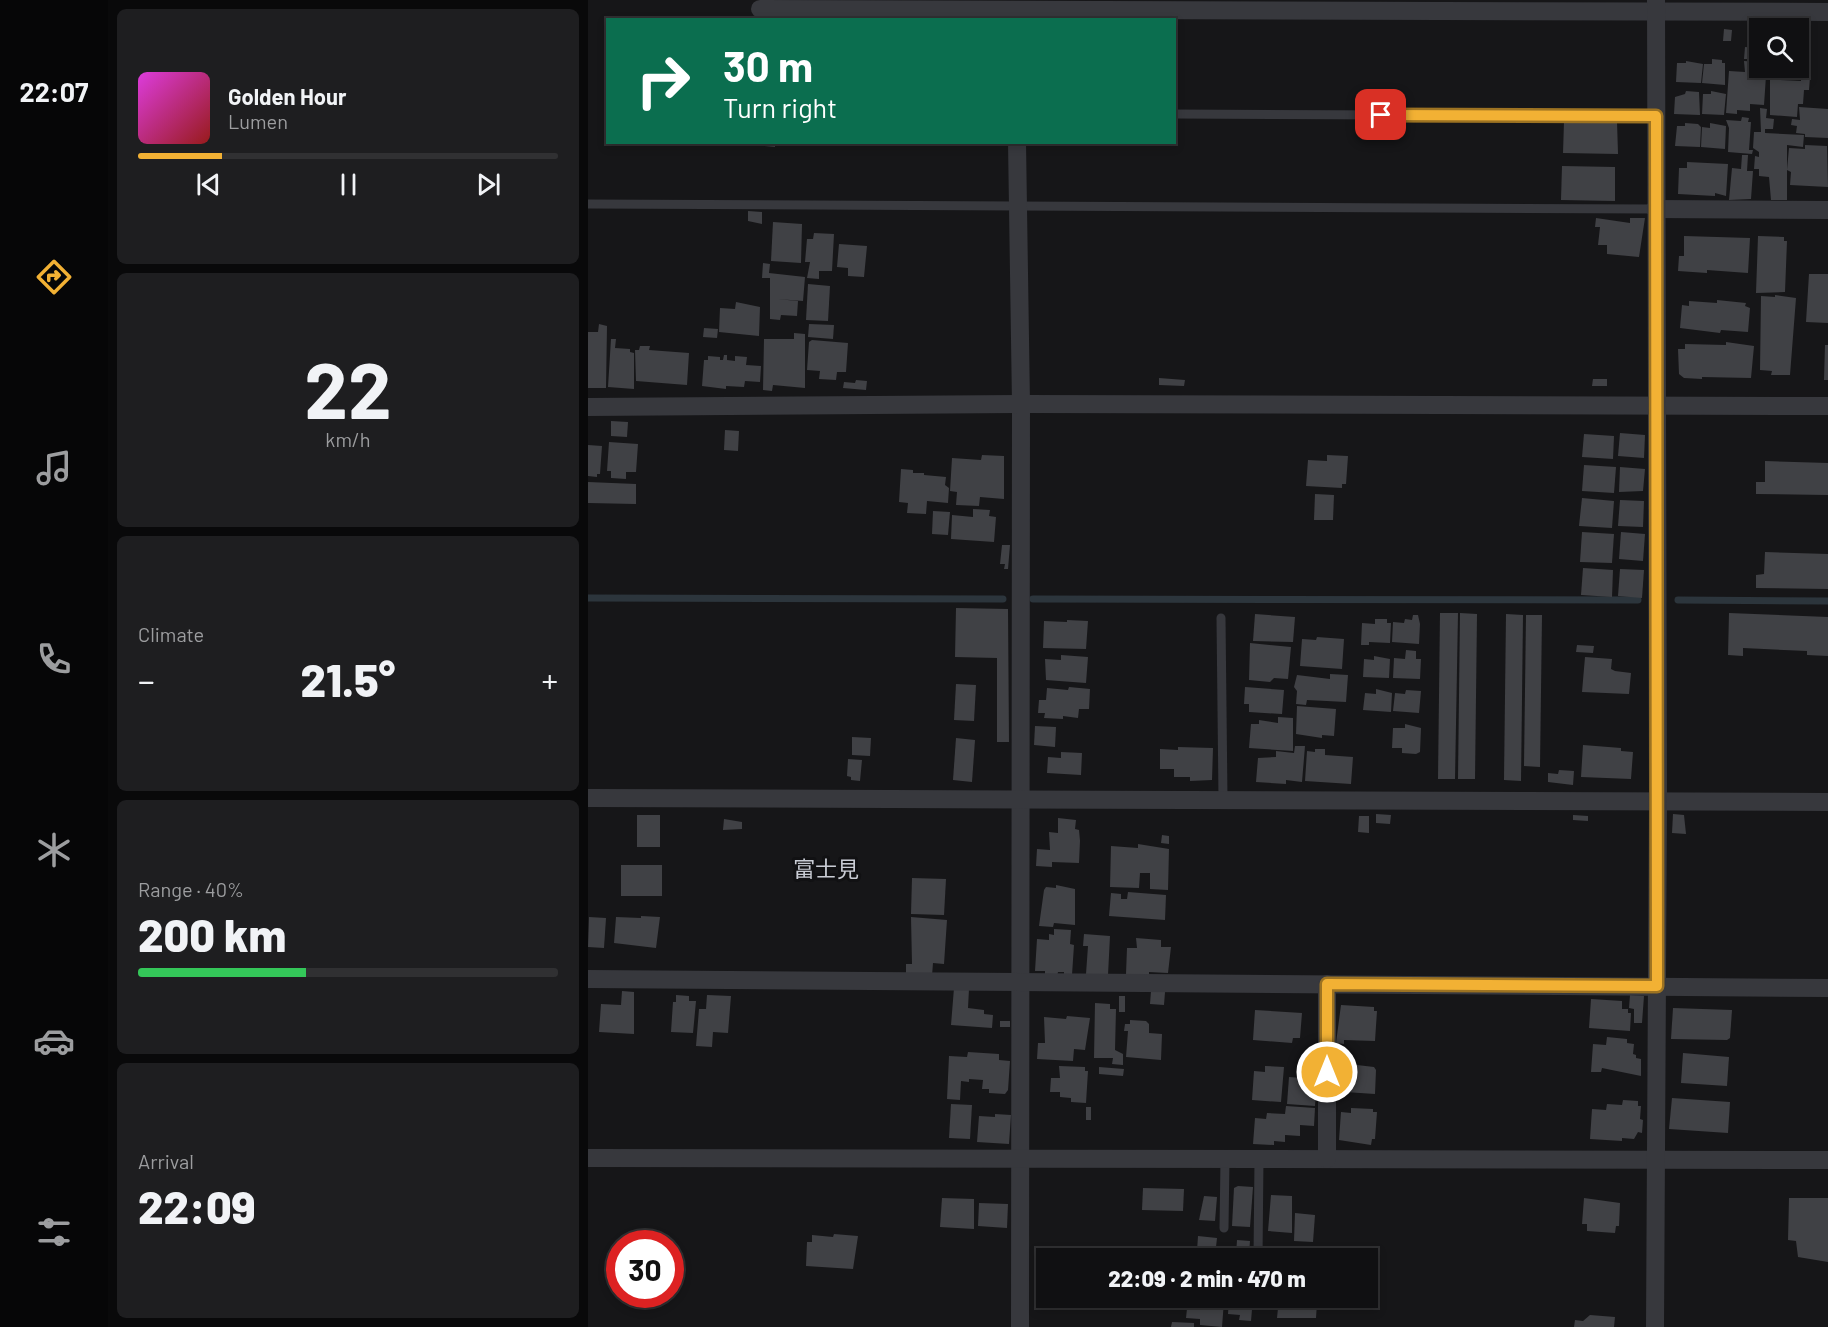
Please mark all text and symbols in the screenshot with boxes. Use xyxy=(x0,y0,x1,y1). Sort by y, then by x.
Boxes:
map controls xyxy=(1749,18,1809,78)
button: search xyxy=(1749,18,1809,78)
text: 30 m xyxy=(723,40,813,90)
icon: right xyxy=(624,42,702,120)
text: 22:07 xyxy=(20,75,88,107)
text: Golden Hour xyxy=(228,83,346,109)
pin xyxy=(1355,89,1406,140)
text: Turn right xyxy=(723,91,837,123)
icon: arrive xyxy=(1364,98,1397,131)
text: Lumen xyxy=(228,109,288,133)
icon: previous xyxy=(192,168,225,201)
icon: pause xyxy=(332,168,365,201)
icon: next xyxy=(472,168,505,201)
icon: directions xyxy=(33,256,75,298)
text: 22 xyxy=(304,341,392,435)
text: km/h xyxy=(325,427,371,451)
icon: music xyxy=(33,447,75,489)
text: Climate xyxy=(138,622,204,646)
icon: phone xyxy=(33,638,75,680)
text: 21.5° xyxy=(301,652,395,706)
text: − xyxy=(138,660,155,700)
text: + xyxy=(542,660,558,700)
icon: climate xyxy=(33,829,75,871)
district label: 富士見 xyxy=(793,855,859,881)
text: Range · 40% xyxy=(138,877,244,901)
text: 200 km xyxy=(138,907,286,961)
icon: car xyxy=(33,1020,75,1062)
position arrow xyxy=(1295,1040,1359,1104)
text: Arrival xyxy=(138,1149,194,1173)
text: 22:09 xyxy=(138,1179,256,1233)
icon: filters xyxy=(33,1211,75,1253)
speed limit sign: 30 xyxy=(606,1230,684,1308)
text: 22:09 · 2 min · 470 m xyxy=(1108,1265,1306,1291)

